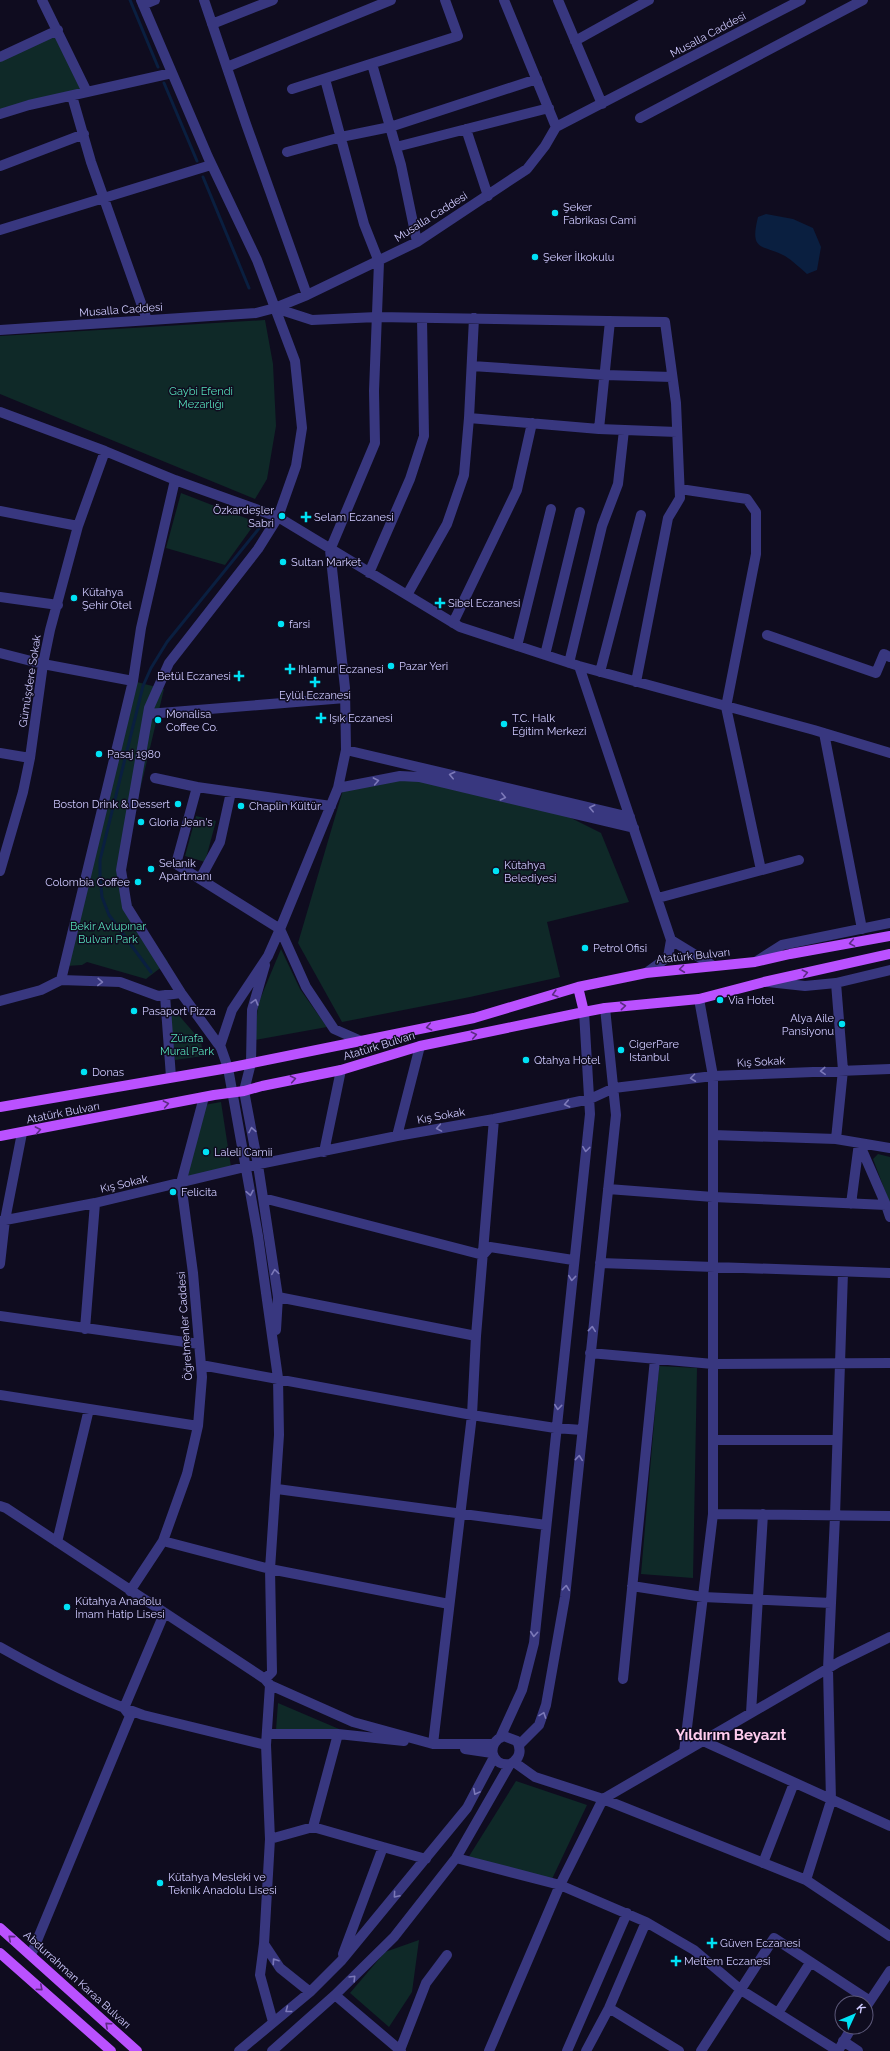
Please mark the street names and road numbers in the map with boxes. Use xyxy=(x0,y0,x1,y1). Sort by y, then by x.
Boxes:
street label: Musalla Caddesi xyxy=(668,10,748,60)
street label: Musalla Caddesi xyxy=(392,189,470,245)
street label: Musalla Caddesi xyxy=(79,301,163,319)
street label: Gümüşdere Sokak xyxy=(16,634,44,728)
street label: Atatürk Bulvarı xyxy=(655,946,731,966)
street label: Atatürk Bulvarı xyxy=(342,1029,416,1063)
street label: Kış Sokak xyxy=(736,1054,786,1070)
street label: Atatürk Bulvarı xyxy=(25,1100,101,1126)
street label: Kış Sokak xyxy=(416,1105,466,1127)
street label: Kış Sokak xyxy=(99,1172,149,1196)
street label: Öğretmenler Caddesi xyxy=(175,1271,195,1381)
street label: Abdurrahman Karaa Bulvarı xyxy=(21,1929,133,2031)

